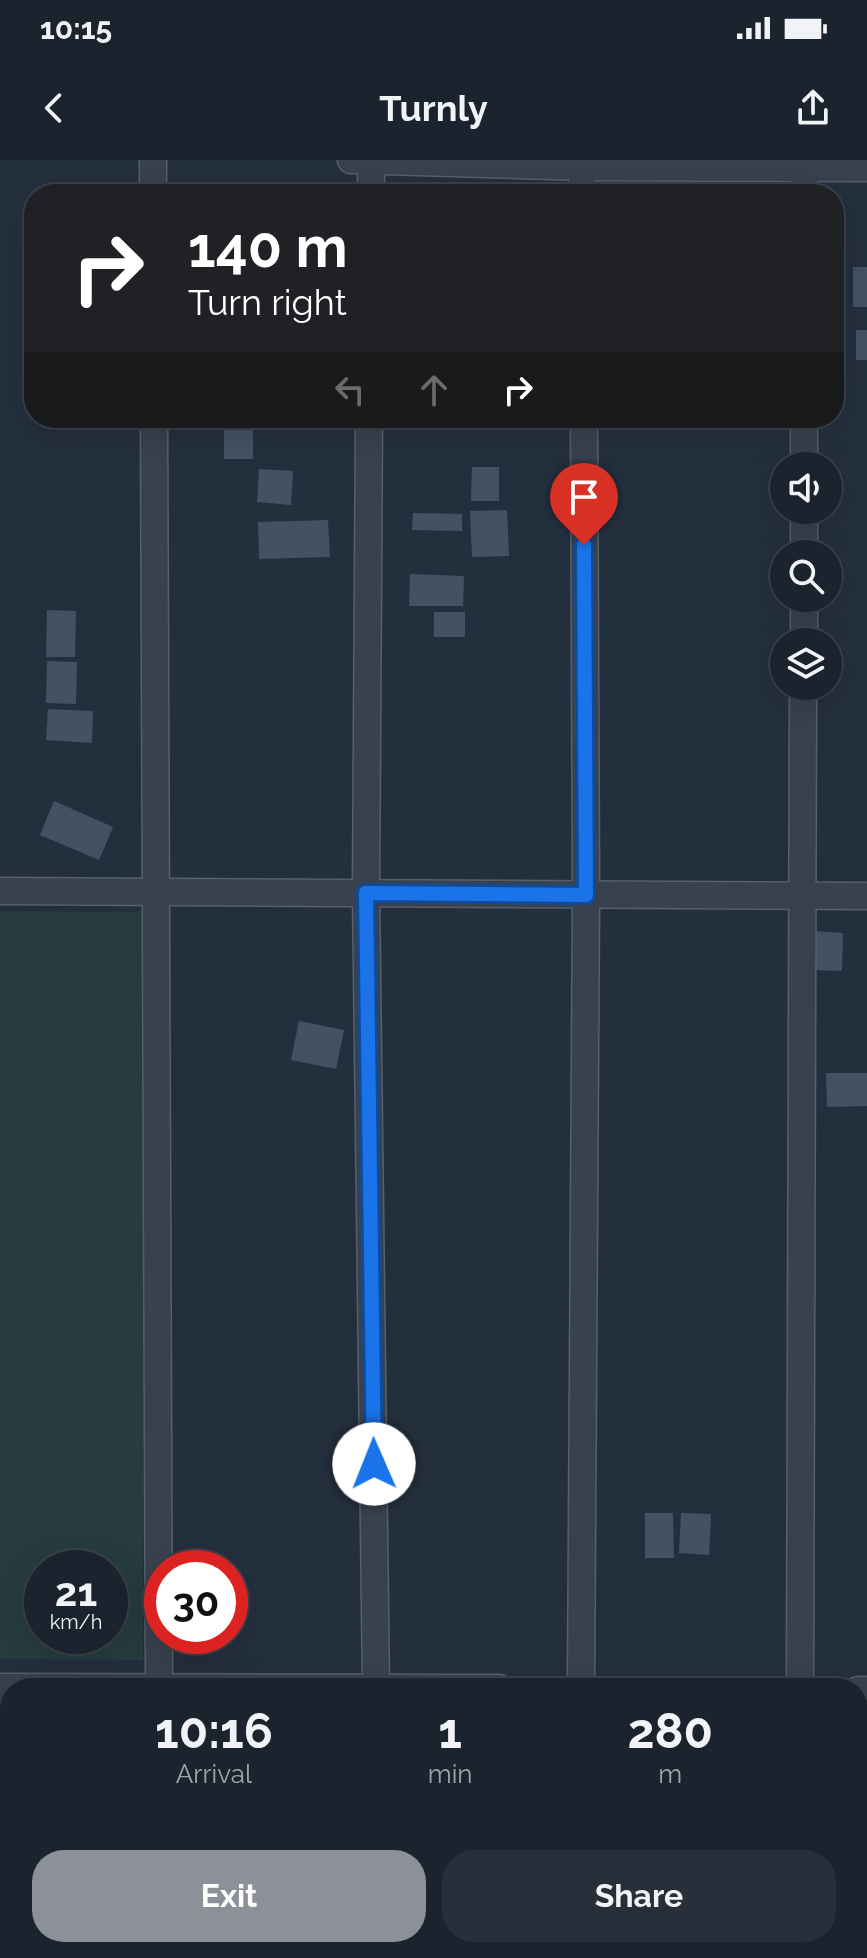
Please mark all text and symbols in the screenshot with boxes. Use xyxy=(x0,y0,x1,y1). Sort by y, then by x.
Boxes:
text: 10:15 xyxy=(40,11,112,46)
icon: back xyxy=(32,86,76,130)
icon: share xyxy=(791,86,835,130)
text: Turnly xyxy=(379,87,488,129)
text: 140 m xyxy=(188,214,348,280)
icon: right xyxy=(56,216,160,320)
text: Turn right xyxy=(188,281,347,323)
icon: left xyxy=(328,368,372,412)
icon: ahead xyxy=(412,368,456,412)
icon: right xyxy=(496,368,540,412)
map controls xyxy=(770,452,842,700)
button: sound xyxy=(770,452,842,524)
pin xyxy=(550,463,618,545)
icon: arrive xyxy=(562,475,606,519)
button: search xyxy=(770,540,842,612)
button: layers xyxy=(770,628,842,700)
position arrow xyxy=(332,1422,416,1506)
speed limit sign: 30 xyxy=(144,1550,248,1654)
text: 21 xyxy=(55,1568,97,1615)
text: km/h xyxy=(50,1610,102,1634)
text: 10:16 xyxy=(155,1703,273,1759)
text: 1 xyxy=(438,1703,462,1759)
text: 280 xyxy=(627,1703,713,1759)
text: Arrival xyxy=(176,1759,252,1789)
text: min xyxy=(428,1759,473,1789)
text: m xyxy=(658,1759,682,1789)
button: Exit xyxy=(32,1850,426,1942)
button: Share xyxy=(442,1850,836,1942)

